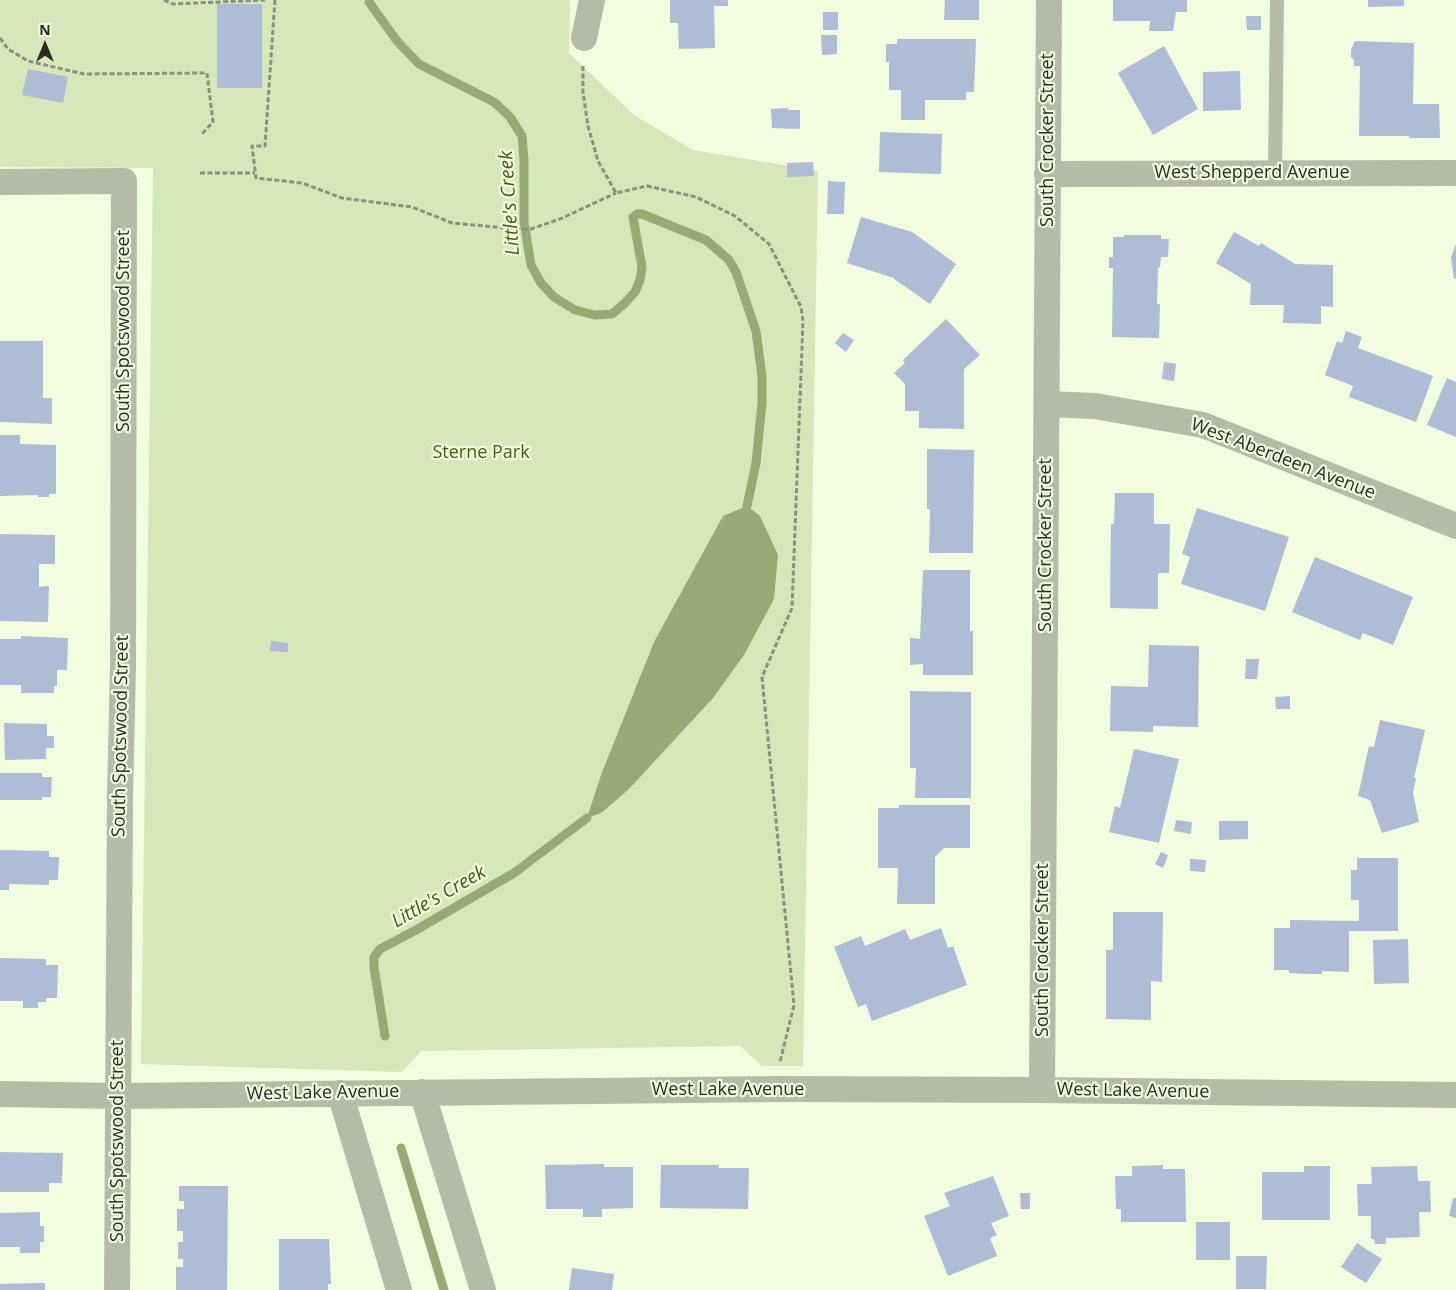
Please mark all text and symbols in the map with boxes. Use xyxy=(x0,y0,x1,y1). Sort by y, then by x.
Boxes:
north arrow xyxy=(20,20,70,70)
text: N xyxy=(39,20,51,39)
street label: South Crocker Street xyxy=(1037,53,1059,227)
water label: Little's Creek xyxy=(495,150,525,256)
street label: West Shepperd Avenue xyxy=(1154,162,1350,184)
street label: South Spotswood Street xyxy=(113,230,135,432)
street label: West Aberdeen Avenue xyxy=(1188,414,1378,504)
park label: Sterne Park xyxy=(432,442,530,464)
street label: South Crocker Street xyxy=(1035,458,1057,632)
street label: South Spotswood Street xyxy=(108,635,134,837)
water label: Little's Creek xyxy=(388,861,490,933)
street label: South Crocker Street xyxy=(1032,863,1054,1037)
street label: South Spotswood Street xyxy=(107,1040,129,1242)
street label: West Lake Avenue xyxy=(652,1079,804,1101)
street label: West Lake Avenue xyxy=(1056,1079,1210,1103)
street label: West Lake Avenue xyxy=(246,1081,400,1105)

